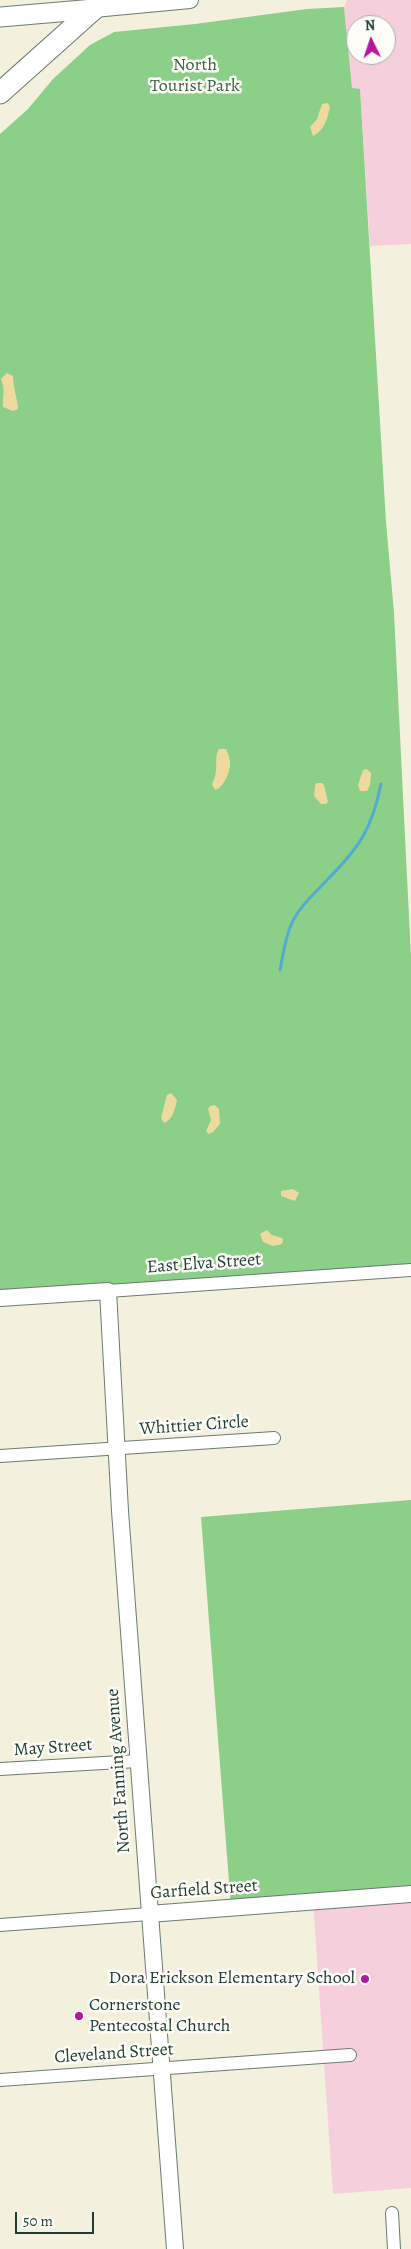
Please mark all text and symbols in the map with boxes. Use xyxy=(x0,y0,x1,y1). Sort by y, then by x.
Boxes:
north arrow xyxy=(346,15,396,65)
text: N xyxy=(364,16,376,35)
park label: North Tourist Park xyxy=(150,55,240,98)
street label: East Elva Street xyxy=(146,1249,262,1279)
street label: Whittier Circle xyxy=(139,1411,249,1441)
street label: North Fanning Avenue xyxy=(102,1688,136,1854)
street label: May Street xyxy=(13,1734,93,1762)
street label: Garfield Street xyxy=(150,1875,258,1905)
place label: Dora Erickson Elementary School xyxy=(109,1968,355,1990)
marker: Dora Erickson Elementary School xyxy=(359,1973,371,1985)
place label: Cornerstone Pentecostal Church xyxy=(89,1995,230,2038)
marker: Cornerstone Pentecostal Church xyxy=(73,2010,85,2022)
street label: Cleveland Street xyxy=(54,2039,174,2069)
scale bar xyxy=(18,2202,96,2234)
text: 50 m xyxy=(23,2211,53,2231)

